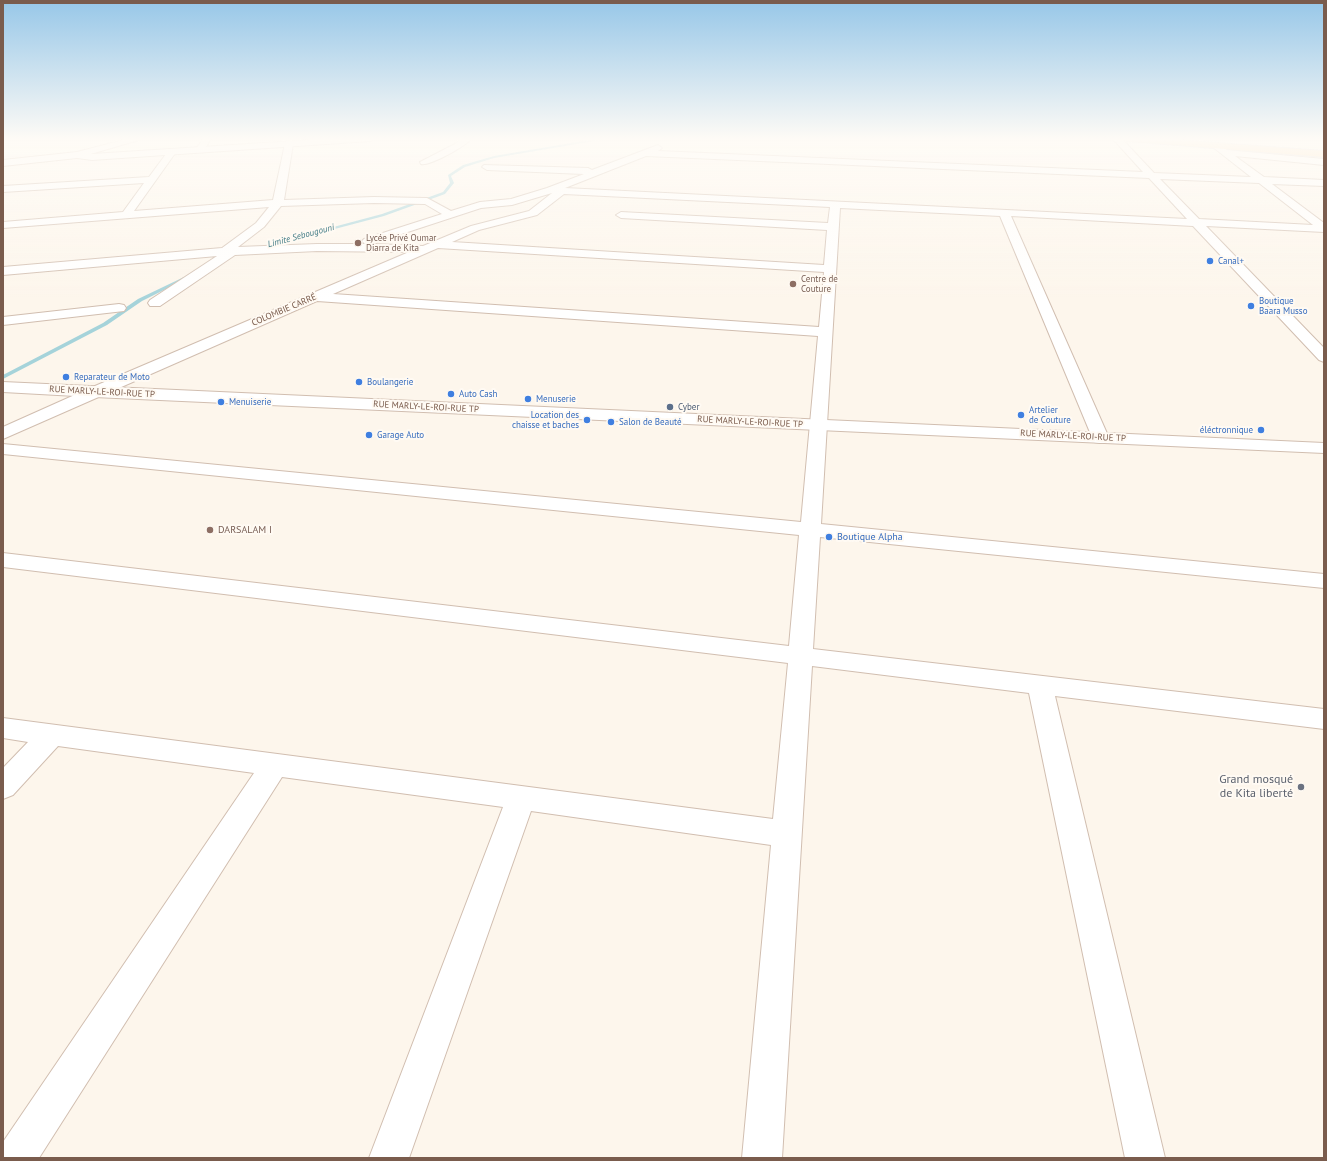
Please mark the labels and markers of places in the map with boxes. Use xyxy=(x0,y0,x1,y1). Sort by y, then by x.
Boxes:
place label: Lycée Privé Oumar Diarra de Kita xyxy=(366,233,436,254)
marker: Lycée Privé Oumar Diarra de Kita xyxy=(353,238,363,248)
marker: Canal+ xyxy=(1205,256,1215,266)
place label: Canal+ xyxy=(1218,256,1244,266)
place label: Centre de Couture xyxy=(801,274,838,295)
marker: Centre de Couture xyxy=(788,279,798,289)
place label: Boutique Baara Musso xyxy=(1259,296,1307,317)
marker: Boutique Baara Musso xyxy=(1246,301,1256,311)
marker: Reparateur de Moto xyxy=(61,372,71,382)
place label: Reparateur de Moto xyxy=(74,372,150,382)
marker: Boulangerie xyxy=(354,377,364,387)
place label: Boulangerie xyxy=(367,377,413,387)
marker: Auto Cash xyxy=(446,389,456,399)
place label: Auto Cash xyxy=(459,389,497,399)
marker: Menuserie xyxy=(523,394,533,404)
place label: Menuserie xyxy=(536,394,576,404)
marker: Menuiserie xyxy=(216,397,226,407)
place label: Menuiserie xyxy=(229,397,271,407)
marker: Cyber xyxy=(665,402,675,412)
place label: Cyber xyxy=(678,402,699,412)
place label: Artelier de Couture xyxy=(1029,405,1071,426)
place label: Location des chaisse et baches xyxy=(512,410,579,431)
marker: Artelier de Couture xyxy=(1016,410,1026,420)
marker: Location des chaisse et baches xyxy=(582,415,592,425)
marker: Salon de Beauté xyxy=(606,417,616,427)
place label: Salon de Beauté xyxy=(619,417,682,427)
place label: éléctronnique xyxy=(1200,425,1253,435)
marker: éléctronnique xyxy=(1256,425,1266,435)
marker: Garage Auto xyxy=(364,430,374,440)
place label: Garage Auto xyxy=(377,430,424,440)
place label: DARSALAM I xyxy=(218,524,272,536)
marker: DARSALAM I xyxy=(205,525,215,535)
place label: Boutique Alpha xyxy=(837,531,903,543)
marker: Boutique Alpha xyxy=(824,532,834,542)
place label: Grand mosqué de Kita liberté xyxy=(1219,773,1293,801)
marker: Grand mosqué de Kita liberté xyxy=(1296,782,1306,792)

